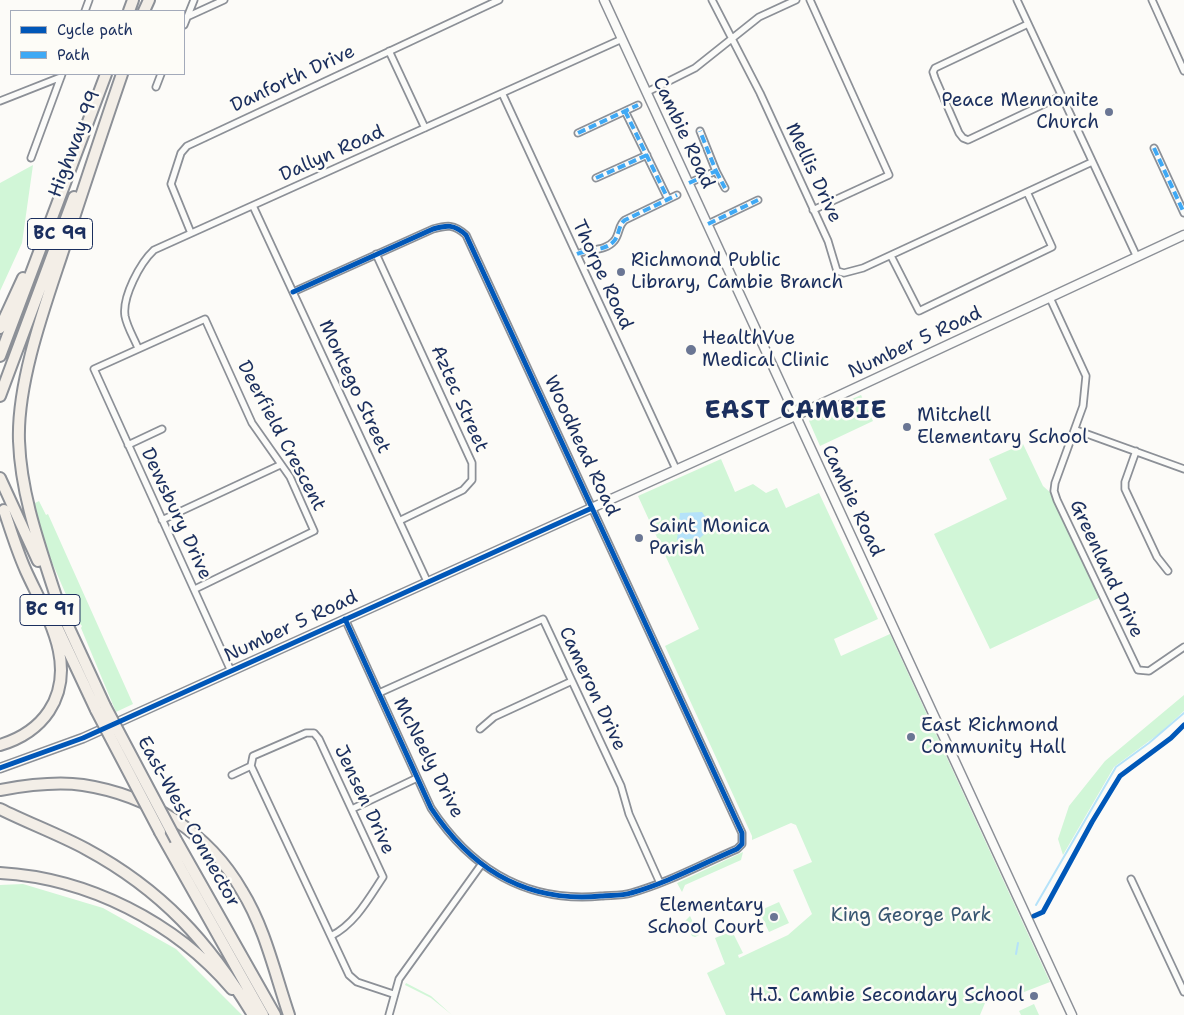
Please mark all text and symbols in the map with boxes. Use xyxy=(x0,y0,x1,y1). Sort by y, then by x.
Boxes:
legend xyxy=(10,10,185,75)
text: Cycle path xyxy=(57,20,133,40)
street label: Danforth Drive xyxy=(227,40,359,118)
text: Path xyxy=(57,45,90,65)
street label: Cambie Road xyxy=(647,74,719,192)
street label: Highway 99 xyxy=(44,87,106,201)
place label: Peace Mennonite Church xyxy=(942,90,1099,134)
marker: Peace Mennonite Church xyxy=(1103,106,1115,118)
street label: Mellis Drive xyxy=(780,119,846,227)
street label: Dallyn Road xyxy=(276,121,388,187)
street label: Thorpe Road xyxy=(567,217,637,333)
road number: BC 99 xyxy=(28,218,92,250)
place label: Richmond Public Library, Cambie Branch xyxy=(631,250,843,294)
marker: Richmond Public Library, Cambie Branch xyxy=(615,266,627,278)
street label: Number 5 Road xyxy=(845,302,985,384)
street label: Montego Street xyxy=(313,317,395,457)
place label: HealthVue Medical Clinic xyxy=(702,328,829,372)
street label: Aztec Street xyxy=(425,342,493,456)
marker: HealthVue Medical Clinic xyxy=(684,343,698,357)
street label: Deerfield Crescent xyxy=(232,357,330,515)
street label: Woodhead Road xyxy=(538,372,624,520)
district label: EAST CAMBIE xyxy=(703,398,889,426)
place label: Mitchell Elementary School xyxy=(917,405,1088,449)
marker: Mitchell Elementary School xyxy=(901,421,913,433)
street label: Cambie Road xyxy=(816,442,888,560)
street label: Dewsbury Drive xyxy=(136,445,216,583)
street label: Greenland Drive xyxy=(1064,497,1148,641)
place label: Saint Monica Parish xyxy=(649,516,770,560)
marker: Saint Monica Parish xyxy=(633,532,645,544)
street label: Number 5 Road xyxy=(221,586,361,668)
road number: BC 91 xyxy=(20,594,80,626)
street label: Cameron Drive xyxy=(553,623,631,755)
street label: McNeely Drive xyxy=(388,694,468,822)
place label: East Richmond Community Hall xyxy=(921,715,1066,759)
marker: East Richmond Community Hall xyxy=(905,731,917,743)
street label: East-West Connector xyxy=(132,733,244,911)
street label: Jensen Drive xyxy=(329,742,399,858)
place label: Elementary School Court xyxy=(647,895,764,939)
park label: King George Park xyxy=(831,905,991,927)
marker: Elementary School Court xyxy=(768,911,780,923)
place label: H.J. Cambie Secondary School xyxy=(750,985,1024,1007)
marker: H.J. Cambie Secondary School xyxy=(1028,990,1040,1002)

